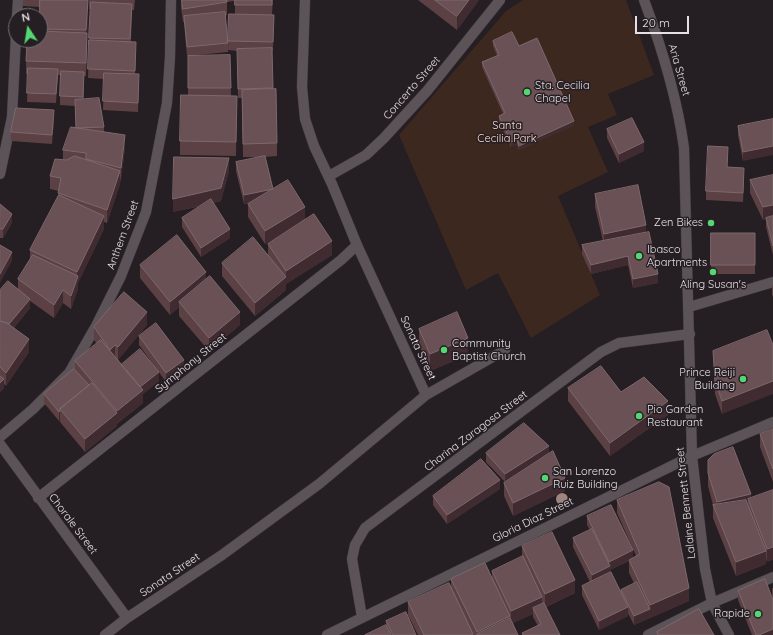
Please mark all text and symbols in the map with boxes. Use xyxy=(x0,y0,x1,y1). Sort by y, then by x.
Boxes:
north arrow xyxy=(8,8,48,48)
scale bar xyxy=(637,8,691,34)
text: N xyxy=(20,10,31,25)
text: 20 m xyxy=(642,15,670,30)
street label: Aria Street xyxy=(665,42,693,98)
street label: Concerto Street xyxy=(381,54,443,122)
place label: Sta. Cecilia Chapel xyxy=(535,79,590,105)
marker: Sta. Cecilia Chapel xyxy=(522,87,532,97)
park label: Santa Cecilia Park xyxy=(477,119,537,145)
street label: Anthem Street xyxy=(104,199,142,271)
place label: Zen Bikes xyxy=(654,216,703,230)
marker: Zen Bikes xyxy=(706,218,716,228)
place label: Ibasco Apartments xyxy=(647,243,707,269)
marker: Ibasco Apartments xyxy=(634,251,644,261)
marker: Aling Susan's xyxy=(708,267,718,277)
place label: Aling Susan's xyxy=(680,278,746,292)
street label: Sonata Street xyxy=(397,314,439,382)
street label: Symphony Street xyxy=(153,330,229,396)
place label: Community Baptist Church xyxy=(452,337,526,363)
marker: Community Baptist Church xyxy=(439,345,449,355)
place label: Prince Reiji Building xyxy=(679,366,735,392)
marker: Prince Reiji Building xyxy=(738,374,748,384)
street label: Charina Zaragosa Street xyxy=(422,388,530,474)
place label: Pio Garden Restaurant xyxy=(647,403,703,429)
marker: Pio Garden Restaurant xyxy=(634,411,644,421)
street label: Lalaine Bennett Street xyxy=(674,446,698,560)
place label: San Lorenzo Ruiz Building xyxy=(553,465,618,491)
marker: San Lorenzo Ruiz Building xyxy=(540,473,550,483)
street label: Chorale Street xyxy=(46,491,100,557)
street label: Gloria Diaz Street xyxy=(490,495,576,545)
street label: Sonata Street xyxy=(138,550,202,600)
place label: Rapide xyxy=(714,607,750,621)
marker: Rapide xyxy=(753,609,763,619)

